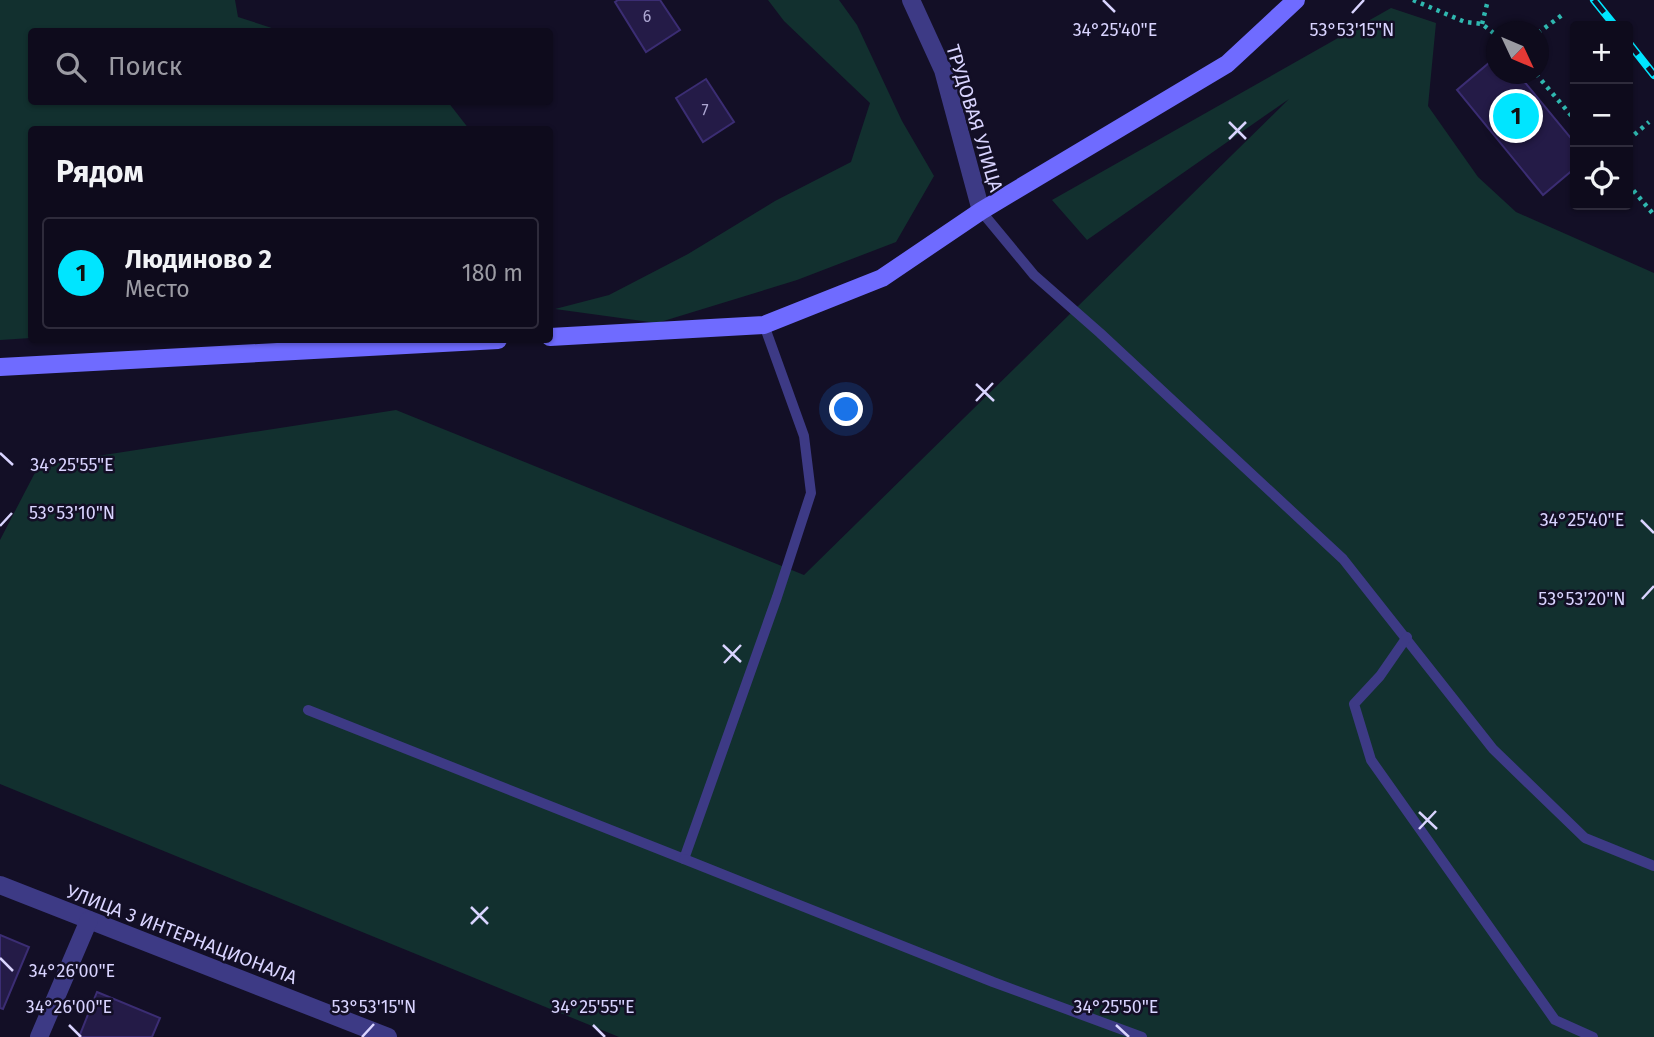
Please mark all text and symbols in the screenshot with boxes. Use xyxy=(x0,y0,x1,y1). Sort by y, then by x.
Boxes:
house number: 6 xyxy=(643,7,651,26)
text: 34°25'40"E xyxy=(1073,19,1157,41)
text: 53°53'15"N xyxy=(1310,19,1394,41)
north arrow xyxy=(1486,21,1549,84)
map controls xyxy=(1570,21,1633,210)
button: + xyxy=(1570,21,1633,84)
search box xyxy=(28,28,553,105)
street label: ТРУДОВАЯ УЛИЦА xyxy=(941,42,1008,195)
icon: search xyxy=(52,48,90,86)
text: Поиск xyxy=(108,51,182,82)
button: − xyxy=(1570,84,1633,147)
pin: 1 xyxy=(1493,90,1539,142)
house number: 7 xyxy=(701,101,709,120)
button: locate xyxy=(1570,147,1633,210)
text: Рядом xyxy=(56,154,144,190)
text: Людиново 2 xyxy=(125,244,272,275)
text: 1 xyxy=(76,259,86,287)
text: 180 m xyxy=(462,259,523,287)
text: Место xyxy=(125,275,190,303)
your location xyxy=(829,392,863,426)
text: 34°25'55"E xyxy=(30,454,114,476)
text: 53°53'10"N xyxy=(29,502,115,524)
text: 34°25'40"E xyxy=(1540,509,1624,531)
text: 53°53'20"N xyxy=(1538,588,1626,610)
street label: УЛИЦА 3 ИНТЕРНАЦИОНАЛА xyxy=(63,880,300,989)
text: 34°26'00"E xyxy=(29,960,115,982)
text: 34°26'00"E xyxy=(26,996,112,1018)
text: 53°53'15"N xyxy=(332,996,416,1018)
text: 34°25'55"E xyxy=(551,996,635,1018)
text: 34°25'50"E xyxy=(1074,996,1158,1018)

